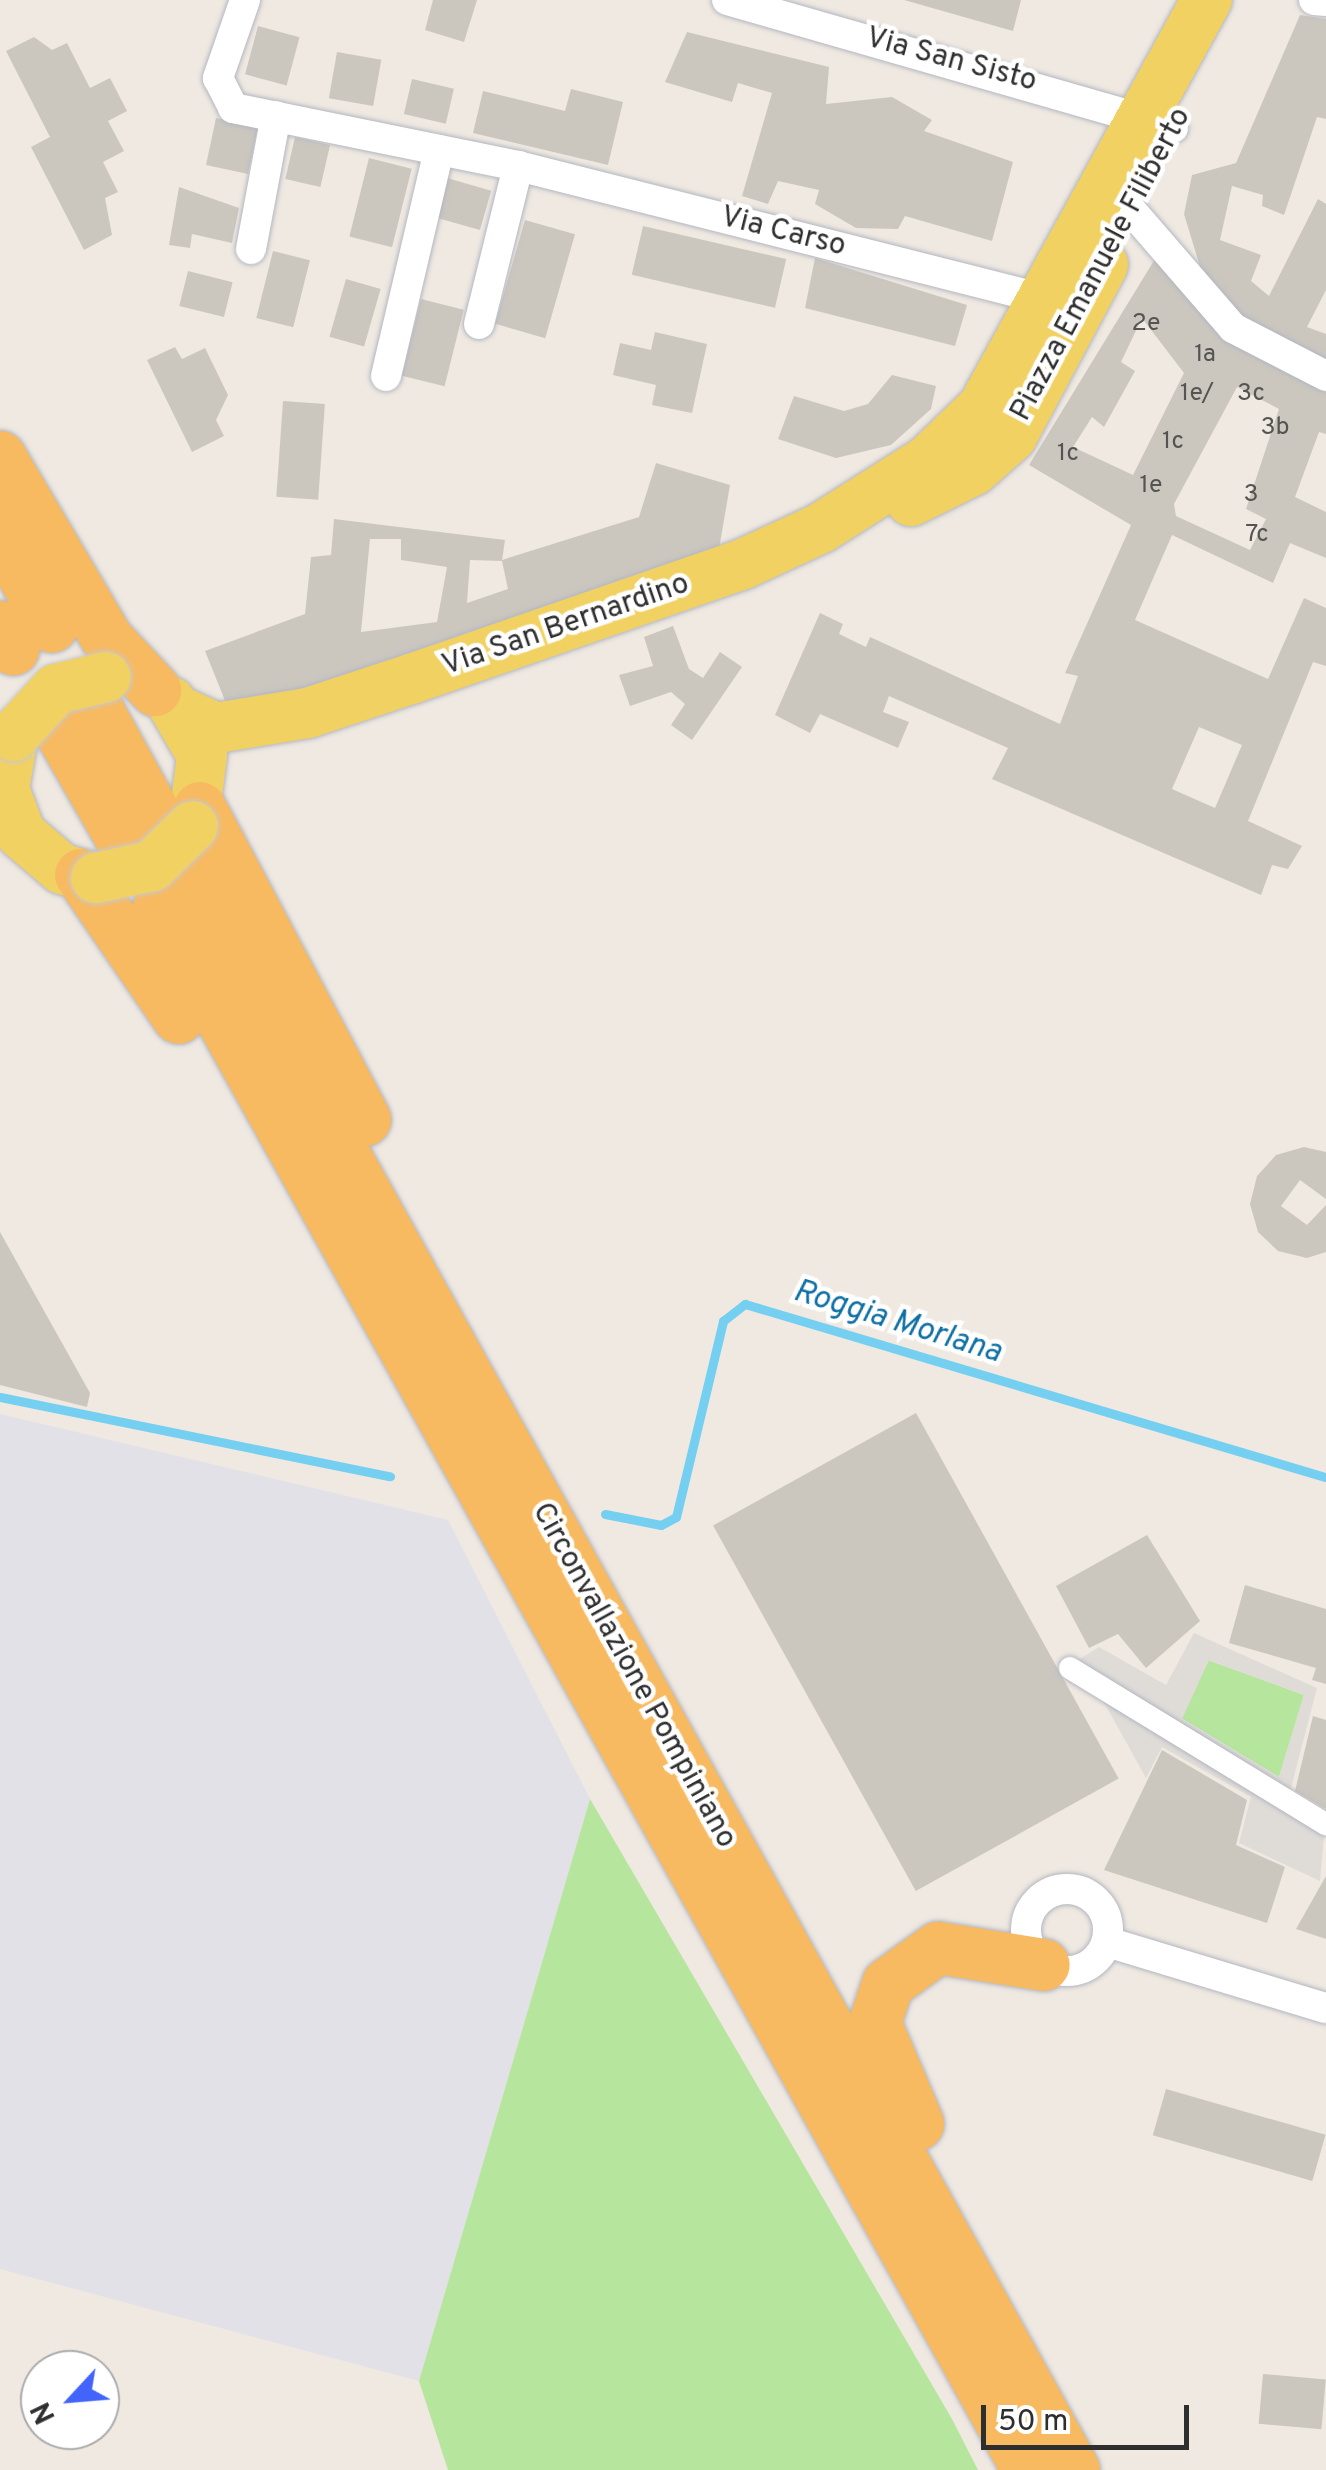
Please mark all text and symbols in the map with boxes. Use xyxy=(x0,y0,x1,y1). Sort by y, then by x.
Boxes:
street label: Via San Sisto xyxy=(862,21,1040,101)
street label: Piazza Emanuele Filiberto xyxy=(1004,102,1200,428)
street label: Via Carso xyxy=(717,200,849,266)
house number: 2e xyxy=(1132,309,1160,339)
house number: 1a xyxy=(1194,340,1216,370)
house number: 1e/ xyxy=(1180,379,1214,409)
house number: 3c xyxy=(1237,379,1265,409)
house number: 3b xyxy=(1260,413,1290,443)
house number: 1c xyxy=(1162,427,1184,457)
house number: 1c xyxy=(1057,439,1079,469)
house number: 1e xyxy=(1140,471,1162,501)
house number: 3 xyxy=(1243,480,1259,510)
house number: 7c xyxy=(1245,520,1269,550)
street label: Via San Bernardino xyxy=(438,567,694,685)
water label: Roggia Morlana xyxy=(788,1273,1006,1373)
street label: Circonvallazione Pompiniano xyxy=(523,1497,743,1855)
north arrow xyxy=(20,2350,120,2450)
scale bar xyxy=(986,2385,1194,2447)
text: N xyxy=(24,2395,65,2429)
text: 50 m xyxy=(998,2404,1068,2441)

